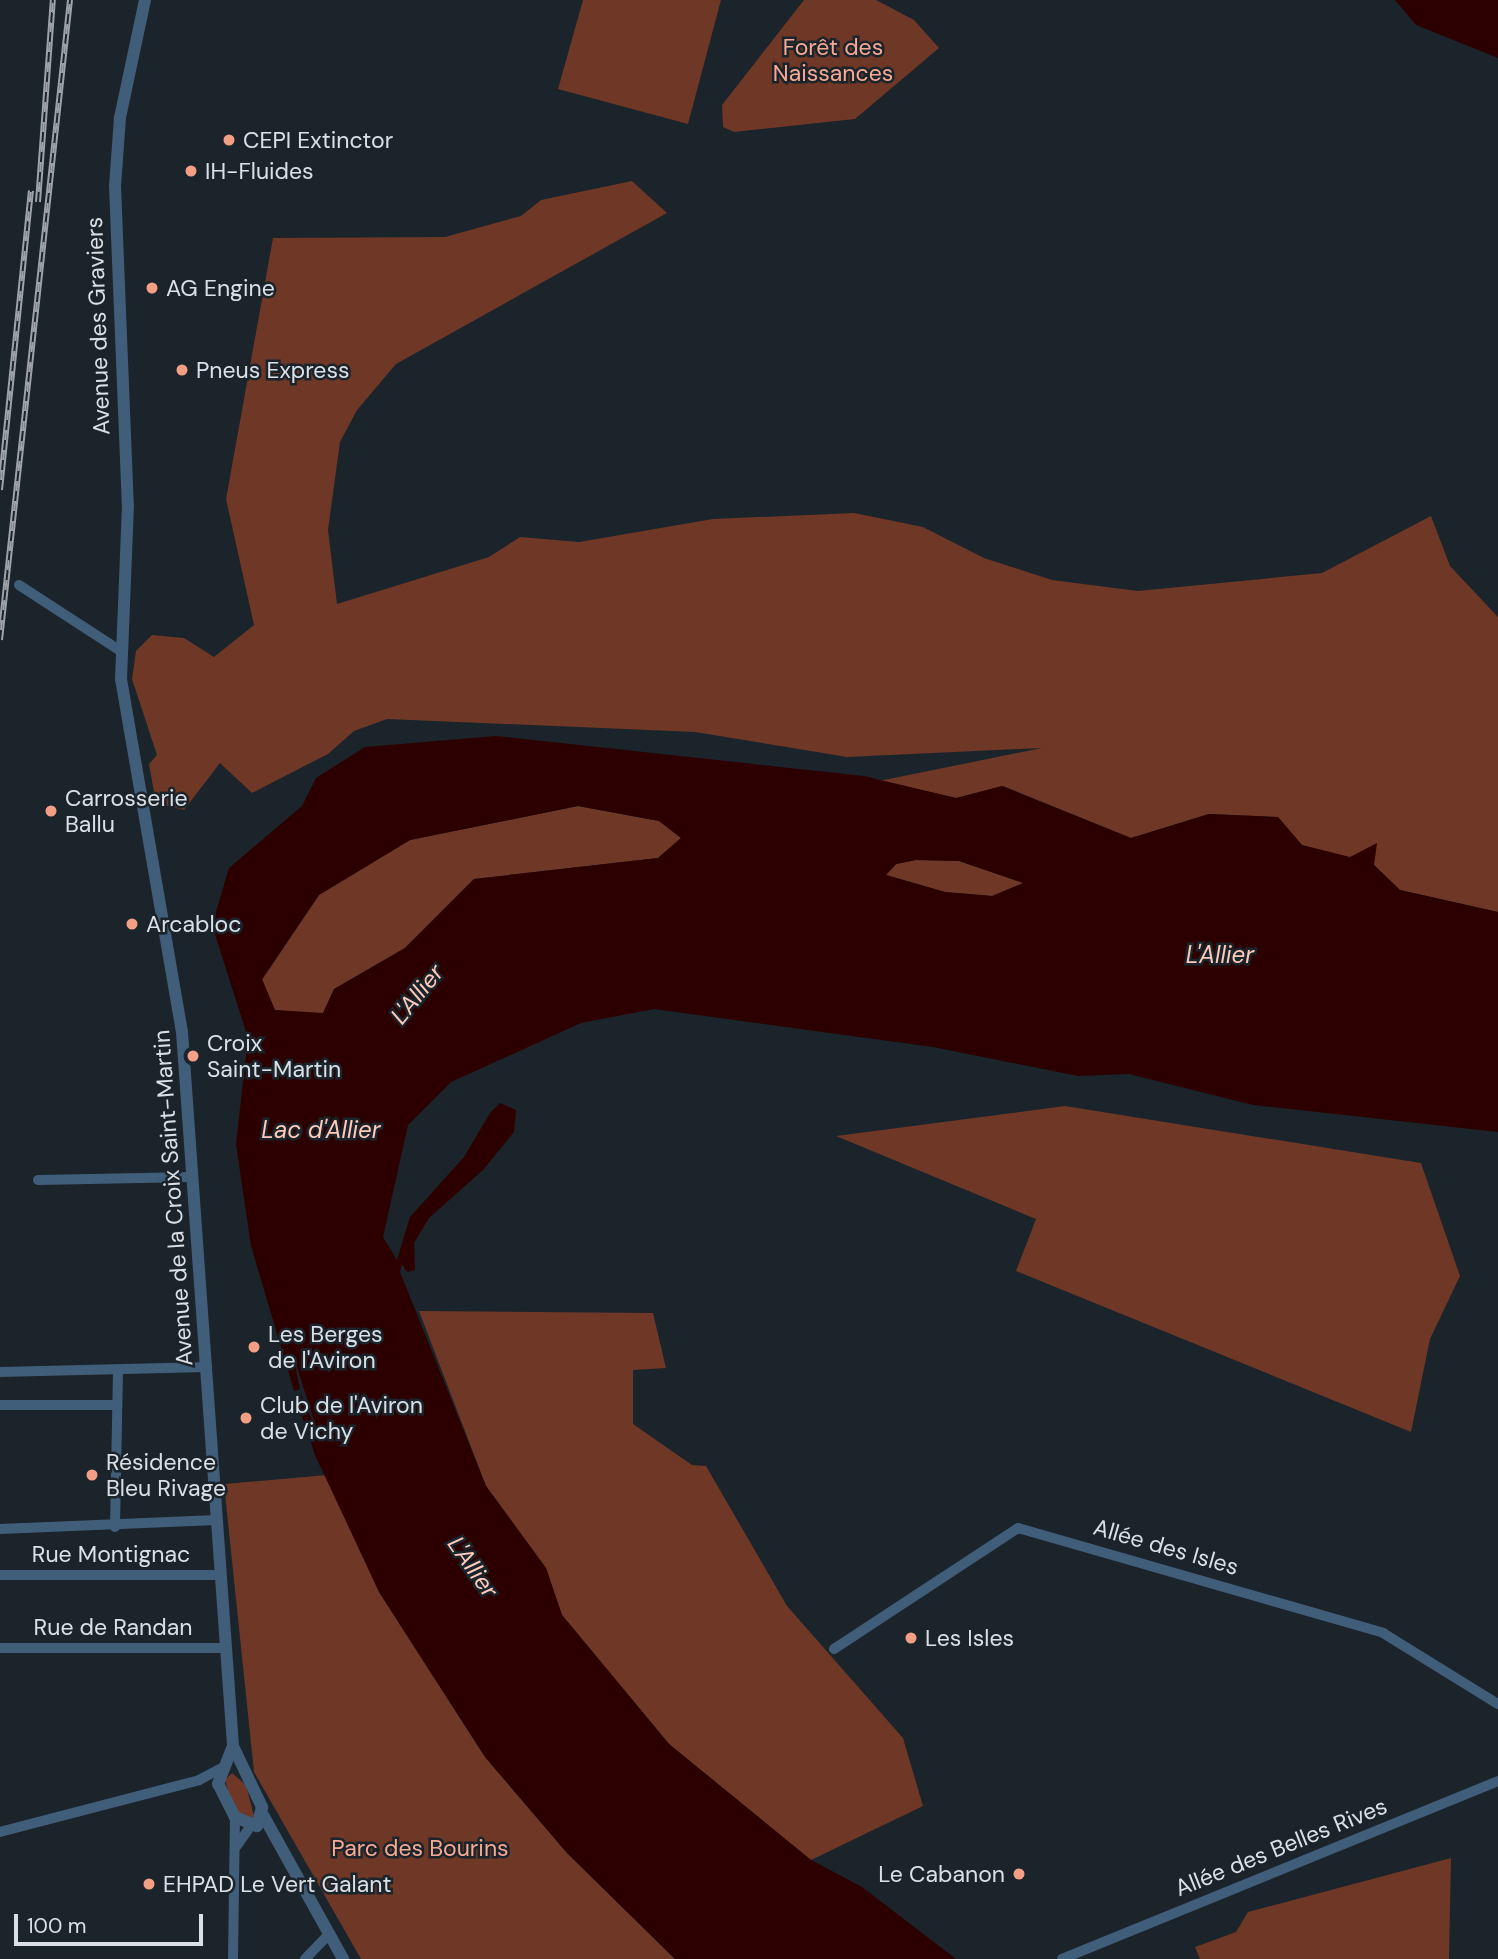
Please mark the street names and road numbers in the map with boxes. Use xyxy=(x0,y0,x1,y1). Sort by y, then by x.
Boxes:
street label: Avenue des Graviers xyxy=(80,216,116,436)
street label: Avenue de la Croix Saint-Martin xyxy=(147,1029,199,1367)
street label: Allée des Isles xyxy=(1090,1513,1242,1581)
street label: Rue Montignac xyxy=(32,1540,190,1568)
street label: Rue de Randan xyxy=(34,1613,192,1641)
street label: Allée des Belles Rives xyxy=(1171,1792,1391,1902)

